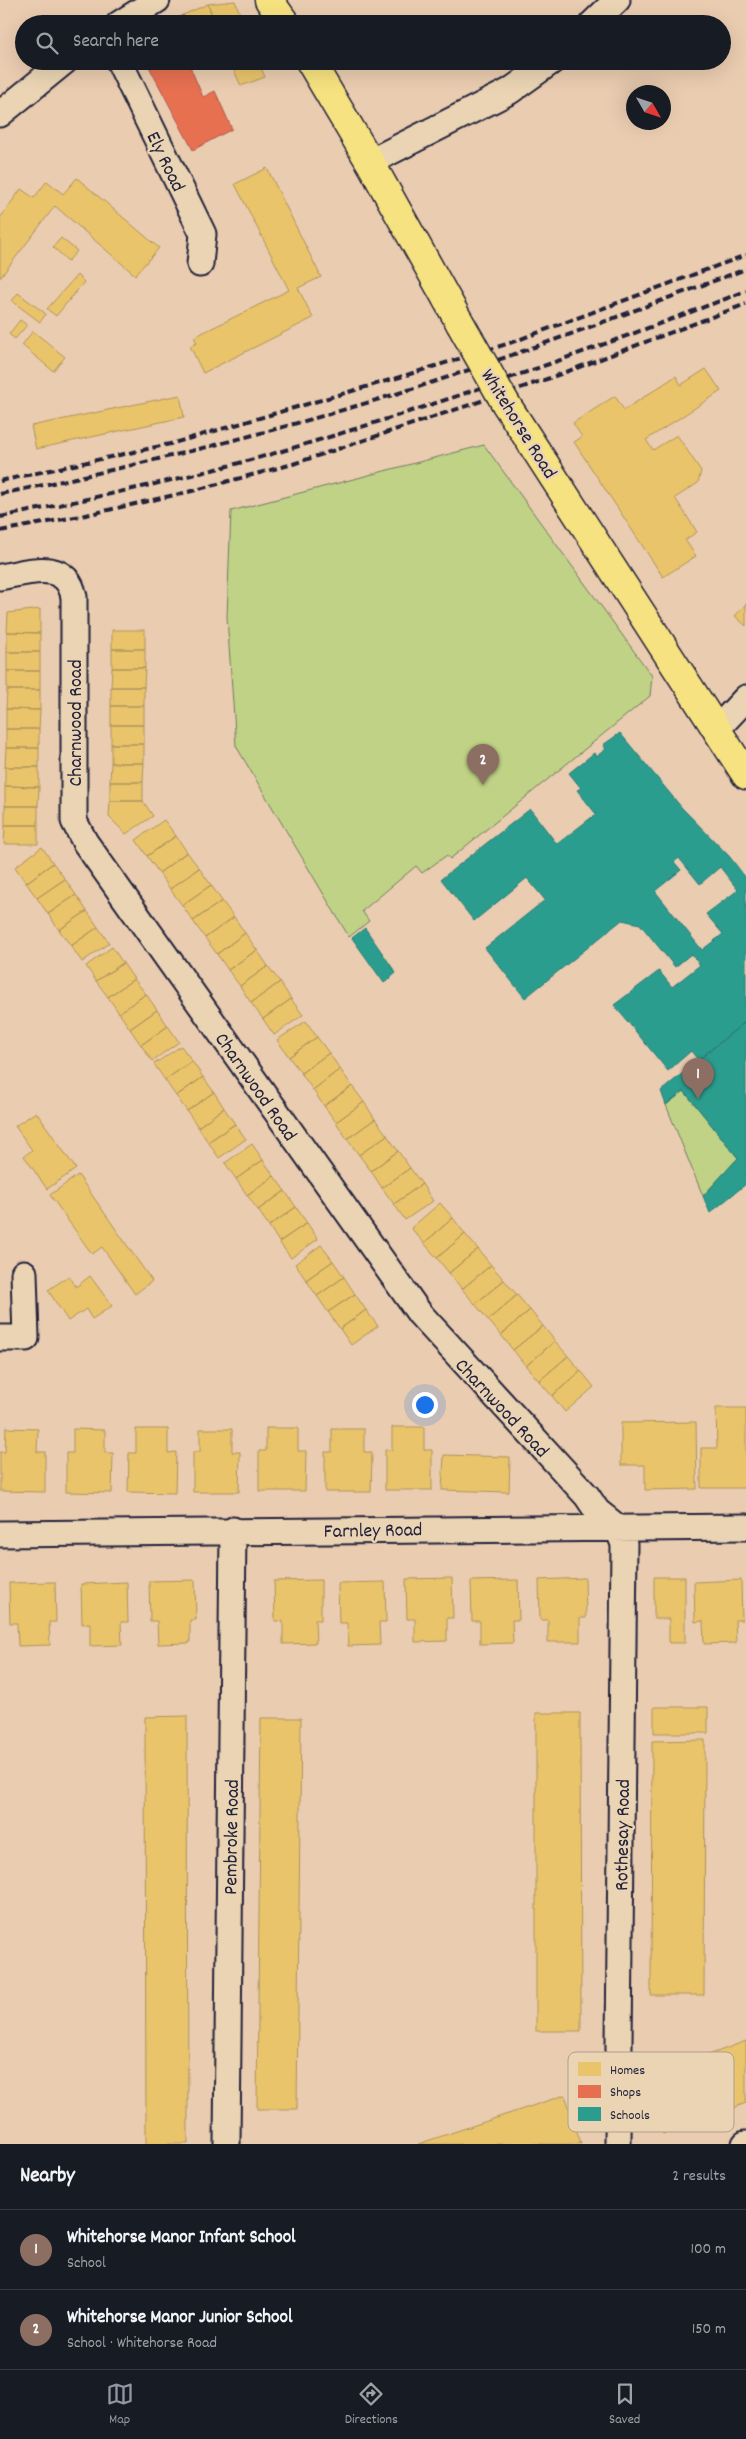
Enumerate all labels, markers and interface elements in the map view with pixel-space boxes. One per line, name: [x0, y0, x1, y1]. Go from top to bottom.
search box: [15, 15, 731, 70]
icon: search: [33, 29, 61, 57]
text: Search here: [73, 29, 159, 56]
north arrow: [626, 85, 671, 130]
street label: Ely Road: [138, 127, 191, 197]
street label: Whitehorse Road: [472, 364, 562, 485]
street label: Charnwood Road: [63, 659, 91, 787]
pin: 2: [467, 744, 499, 785]
street label: Charnwood Road: [207, 1028, 302, 1148]
pin: 1: [682, 1058, 714, 1099]
street label: Charnwood Road: [447, 1353, 554, 1465]
your location: [412, 1392, 438, 1418]
street label: Farnley Road: [324, 1517, 423, 1547]
street label: Pembroke Road: [218, 1779, 248, 1895]
street label: Rothesay Road: [609, 1779, 639, 1891]
legend: [568, 2052, 734, 2132]
text: Homes: [610, 2061, 645, 2081]
text: Shops: [610, 2083, 641, 2103]
text: Schools: [610, 2106, 650, 2126]
text: Nearby: [20, 2162, 75, 2192]
text: 2 results: [672, 2165, 726, 2188]
text: Whitehorse Manor Infant School: [67, 2225, 296, 2252]
text: 1: [34, 2238, 38, 2261]
text: 100 m: [690, 2238, 726, 2261]
text: School: [67, 2252, 106, 2275]
text: Whitehorse Manor Junior School: [67, 2305, 292, 2332]
text: 2: [33, 2318, 40, 2341]
text: 150 m: [692, 2318, 726, 2341]
text: School · Whitehorse Road: [67, 2332, 217, 2355]
tab: Map: [106, 2380, 134, 2430]
tab: Directions: [345, 2380, 398, 2430]
tab: Saved: [609, 2380, 640, 2430]

